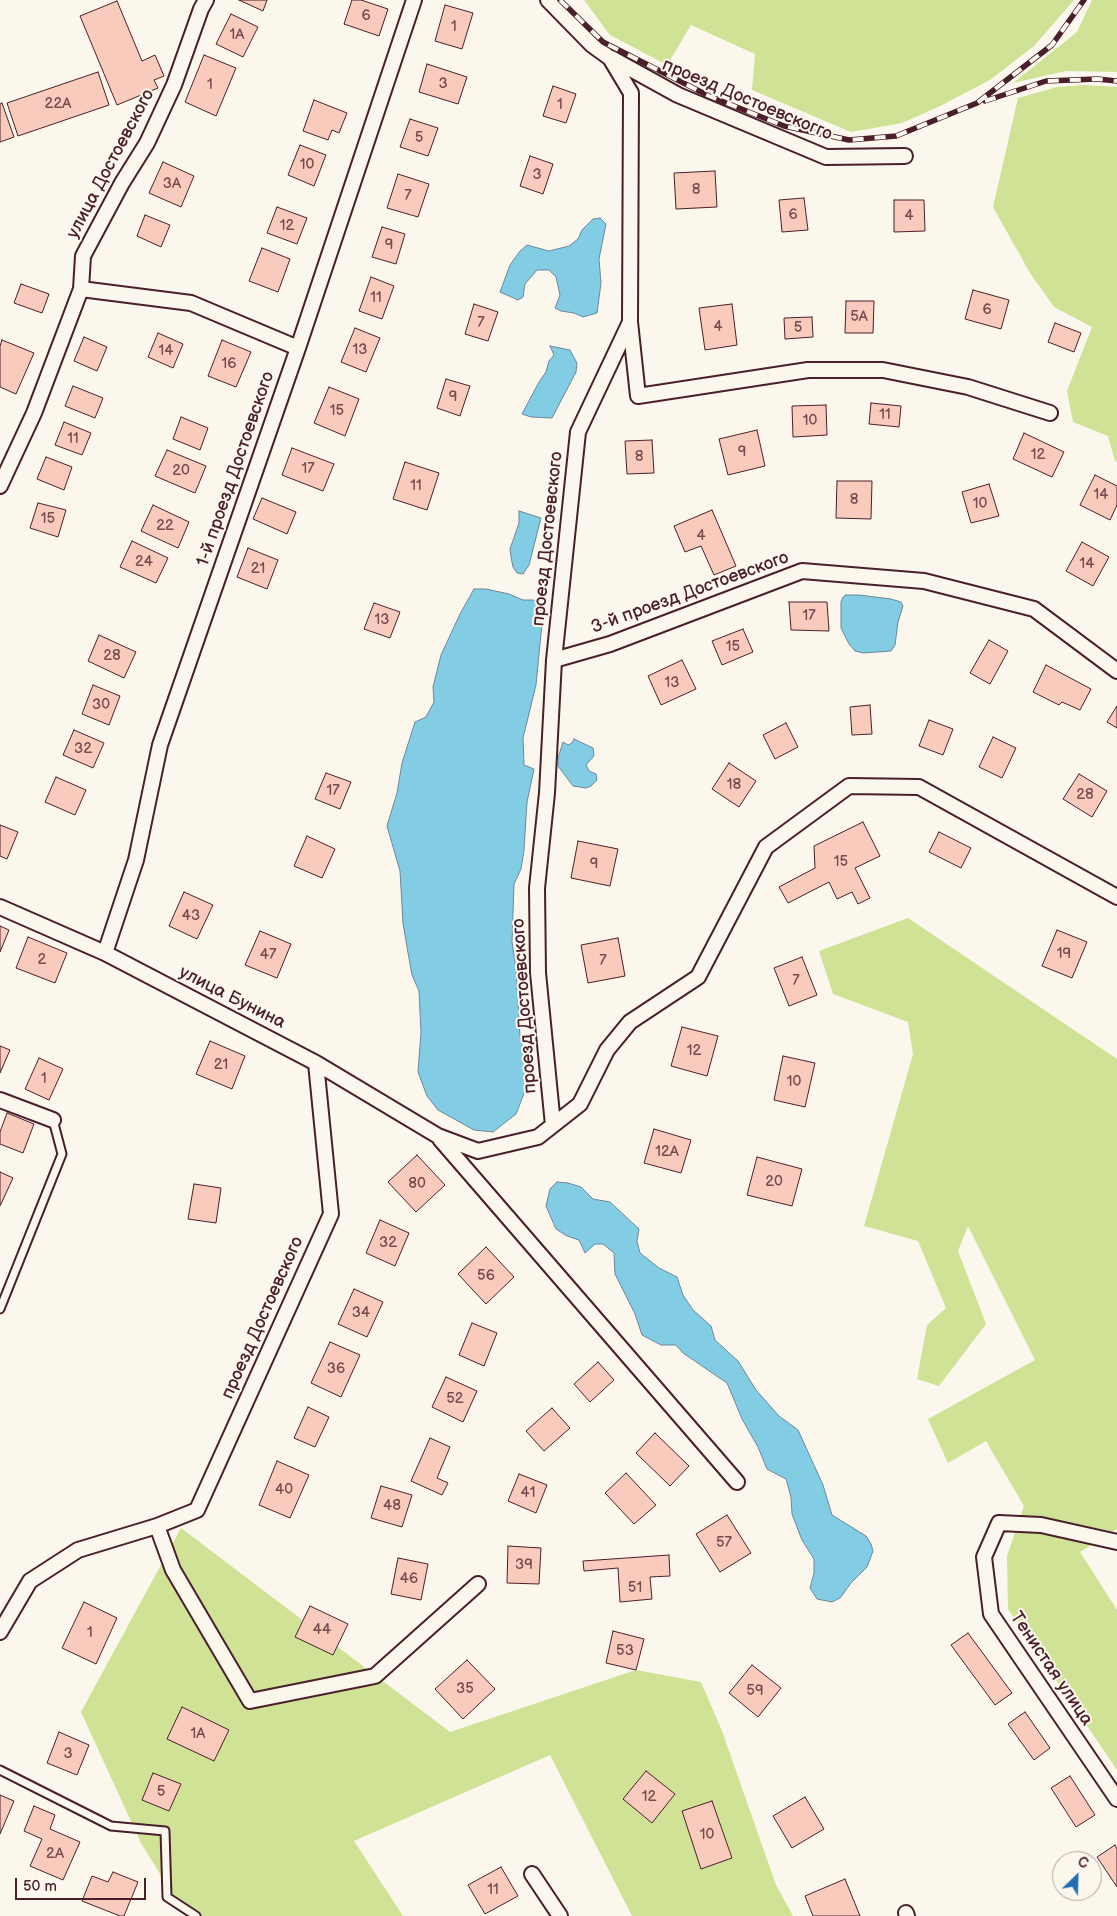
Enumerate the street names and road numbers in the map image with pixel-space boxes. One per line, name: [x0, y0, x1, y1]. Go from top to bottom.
street label: проезд Достоевскогго: [659, 54, 835, 146]
street label: улица Достоевского: [63, 86, 159, 242]
street label: 1-й проезд Достоевского: [193, 369, 279, 569]
street label: проезд Достоевского: [528, 450, 568, 628]
street label: 3-й проезд Достоевского: [588, 547, 792, 639]
street label: проезд Достоевского: [508, 918, 542, 1094]
street label: улица Бунина: [175, 962, 289, 1034]
street label: проезд Достоевского: [217, 1233, 309, 1403]
street label: Тенистая улица: [1005, 1608, 1097, 1730]

